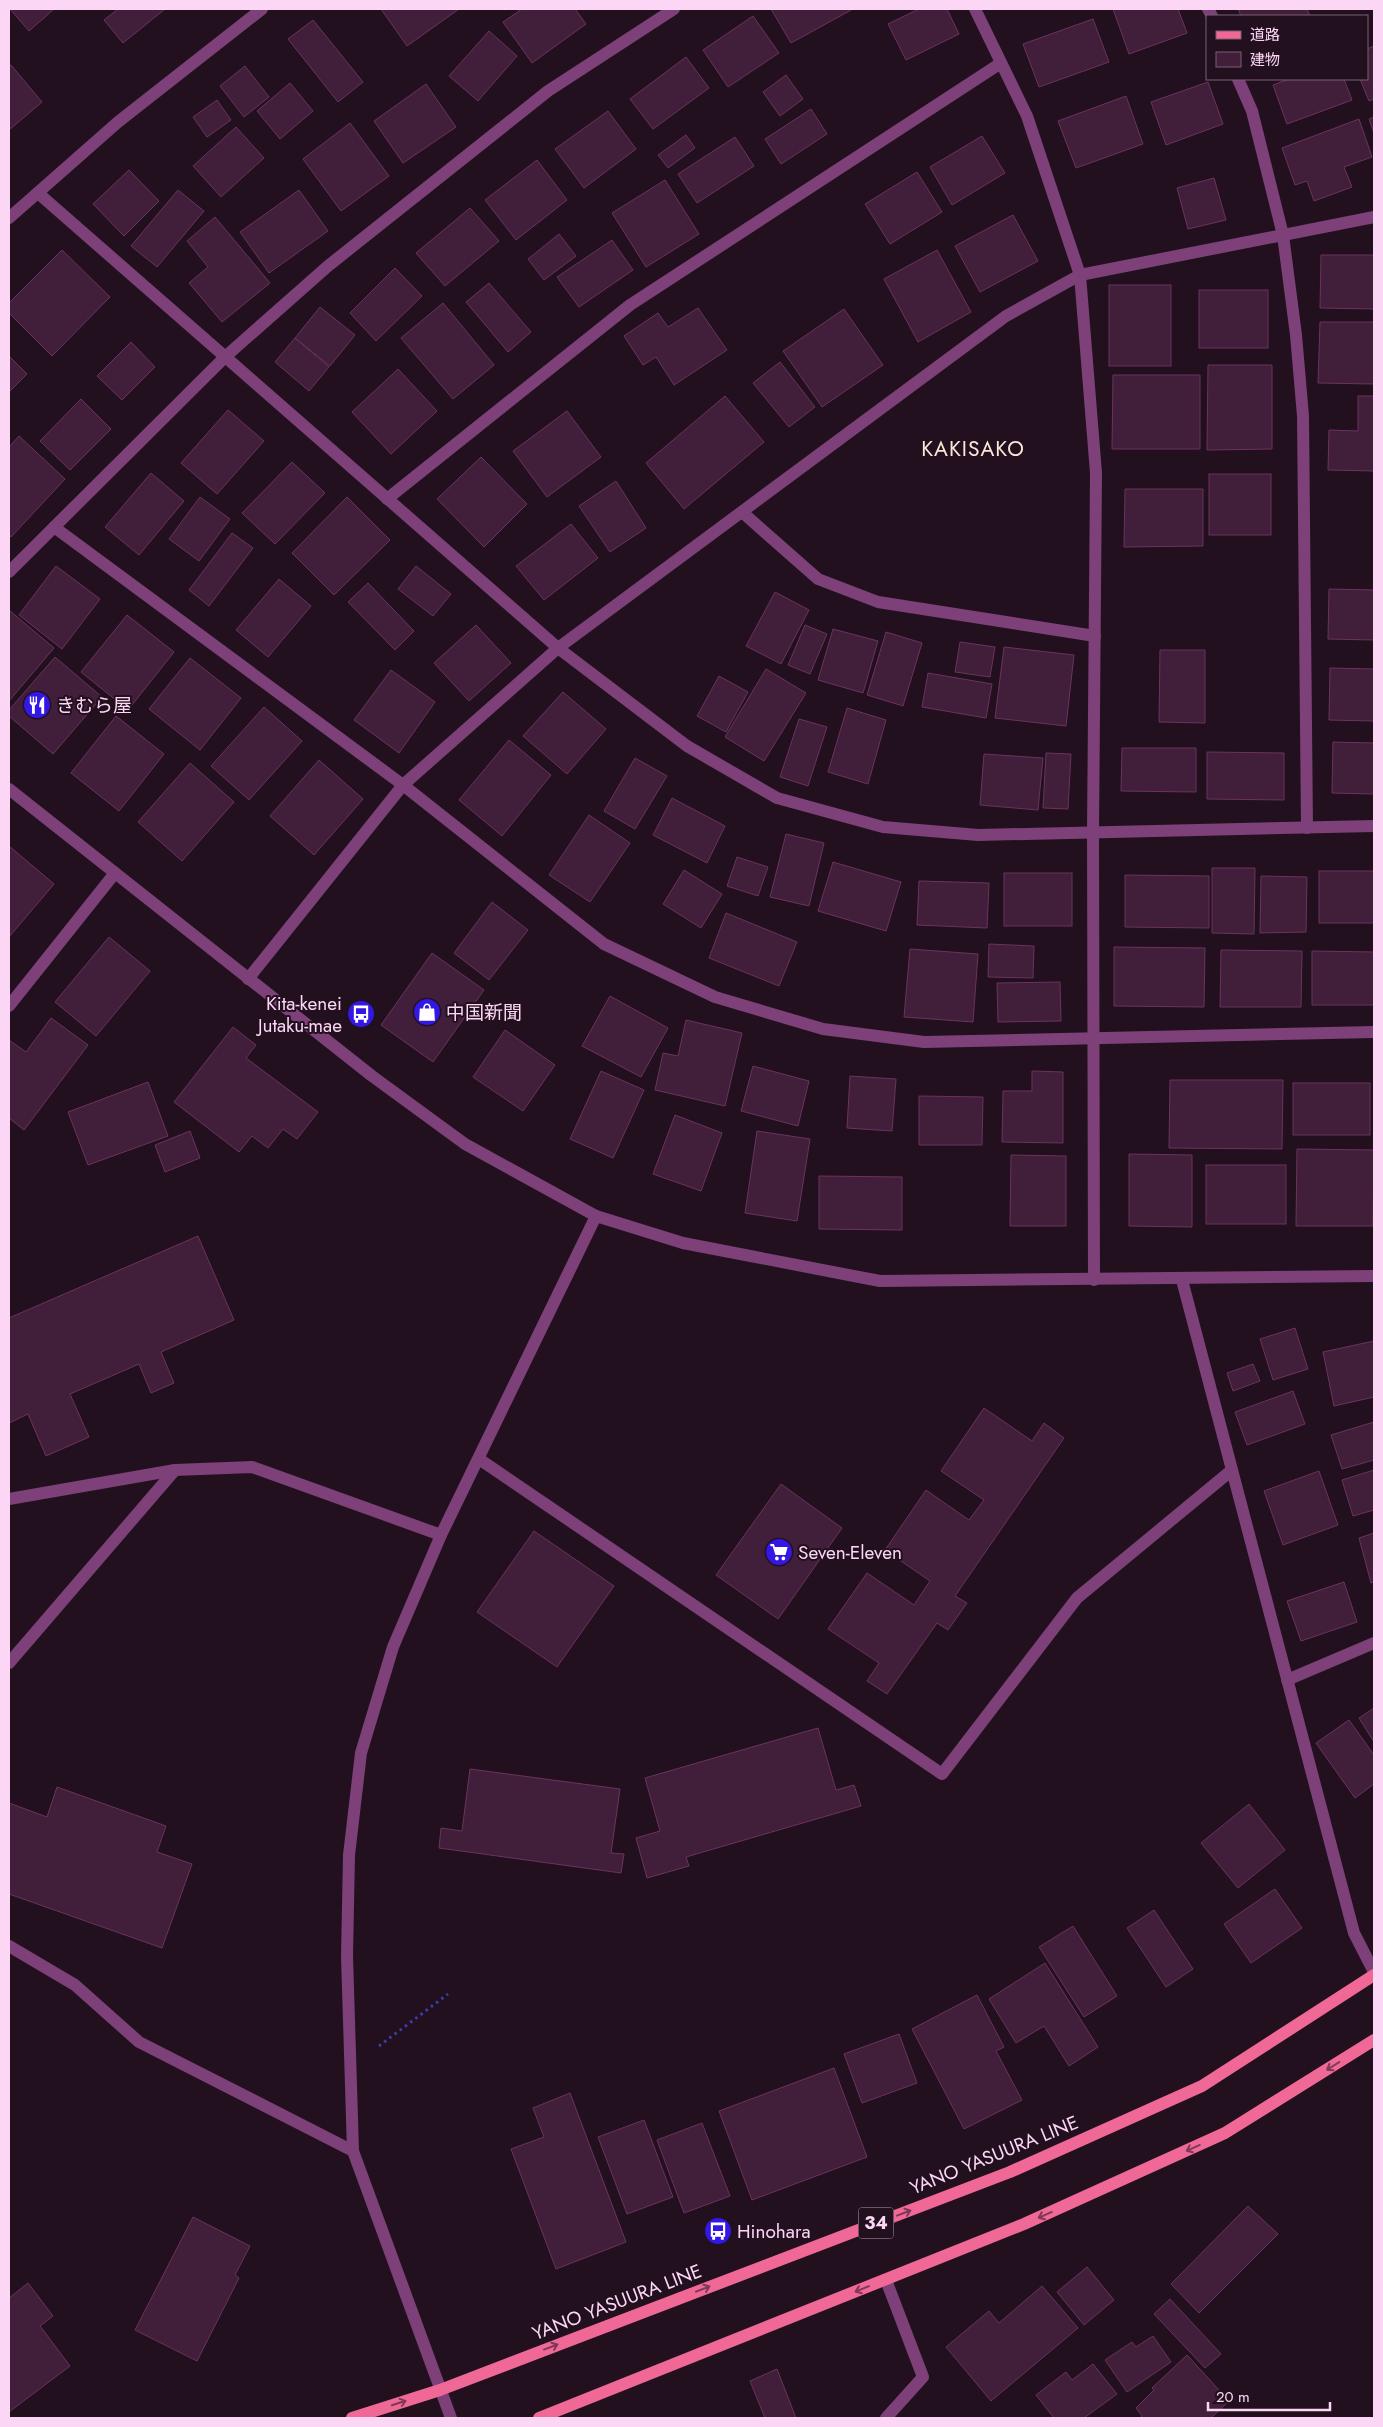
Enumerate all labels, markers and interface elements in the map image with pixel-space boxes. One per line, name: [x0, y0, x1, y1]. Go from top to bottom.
legend: [1206, 15, 1368, 80]
text: 道路: [1250, 24, 1280, 46]
text: 建物: [1250, 49, 1280, 71]
district label: KAKISAKO: [921, 434, 1025, 464]
restaurant icon: きむら屋: [22, 690, 52, 720]
place label: きむら屋: [56, 692, 132, 719]
place label: Kita-kenei Jutaku-mae: [255, 990, 342, 1039]
shop icon: 中国新聞: [412, 997, 442, 1027]
bus stop icon: Kita-kenei Jutaku-mae: [346, 999, 376, 1029]
place label: 中国新聞: [446, 999, 522, 1026]
supermarket icon: Seven-Eleven: [764, 1537, 794, 1567]
place label: Seven-Eleven: [798, 1539, 902, 1566]
one-way arrow: [1326, 2061, 1340, 2071]
street label: YANO YASUURA LINE: [906, 2109, 1082, 2201]
one-way arrow: [1186, 2143, 1201, 2153]
road number: 34: [858, 2208, 894, 2238]
one-way arrow: [896, 2208, 911, 2217]
one-way arrow: [1038, 2210, 1053, 2220]
bus stop icon: Hinohara: [703, 2216, 733, 2246]
place label: Hinohara: [737, 2218, 811, 2245]
street label: YANO YASUURA LINE: [528, 2257, 706, 2347]
one-way arrow: [695, 2284, 710, 2293]
one-way arrow: [855, 2285, 870, 2294]
one-way arrow: [543, 2342, 558, 2351]
scale bar: [1208, 2380, 1330, 2412]
text: 20 m: [1216, 2386, 1250, 2408]
one-way arrow: [390, 2398, 406, 2407]

